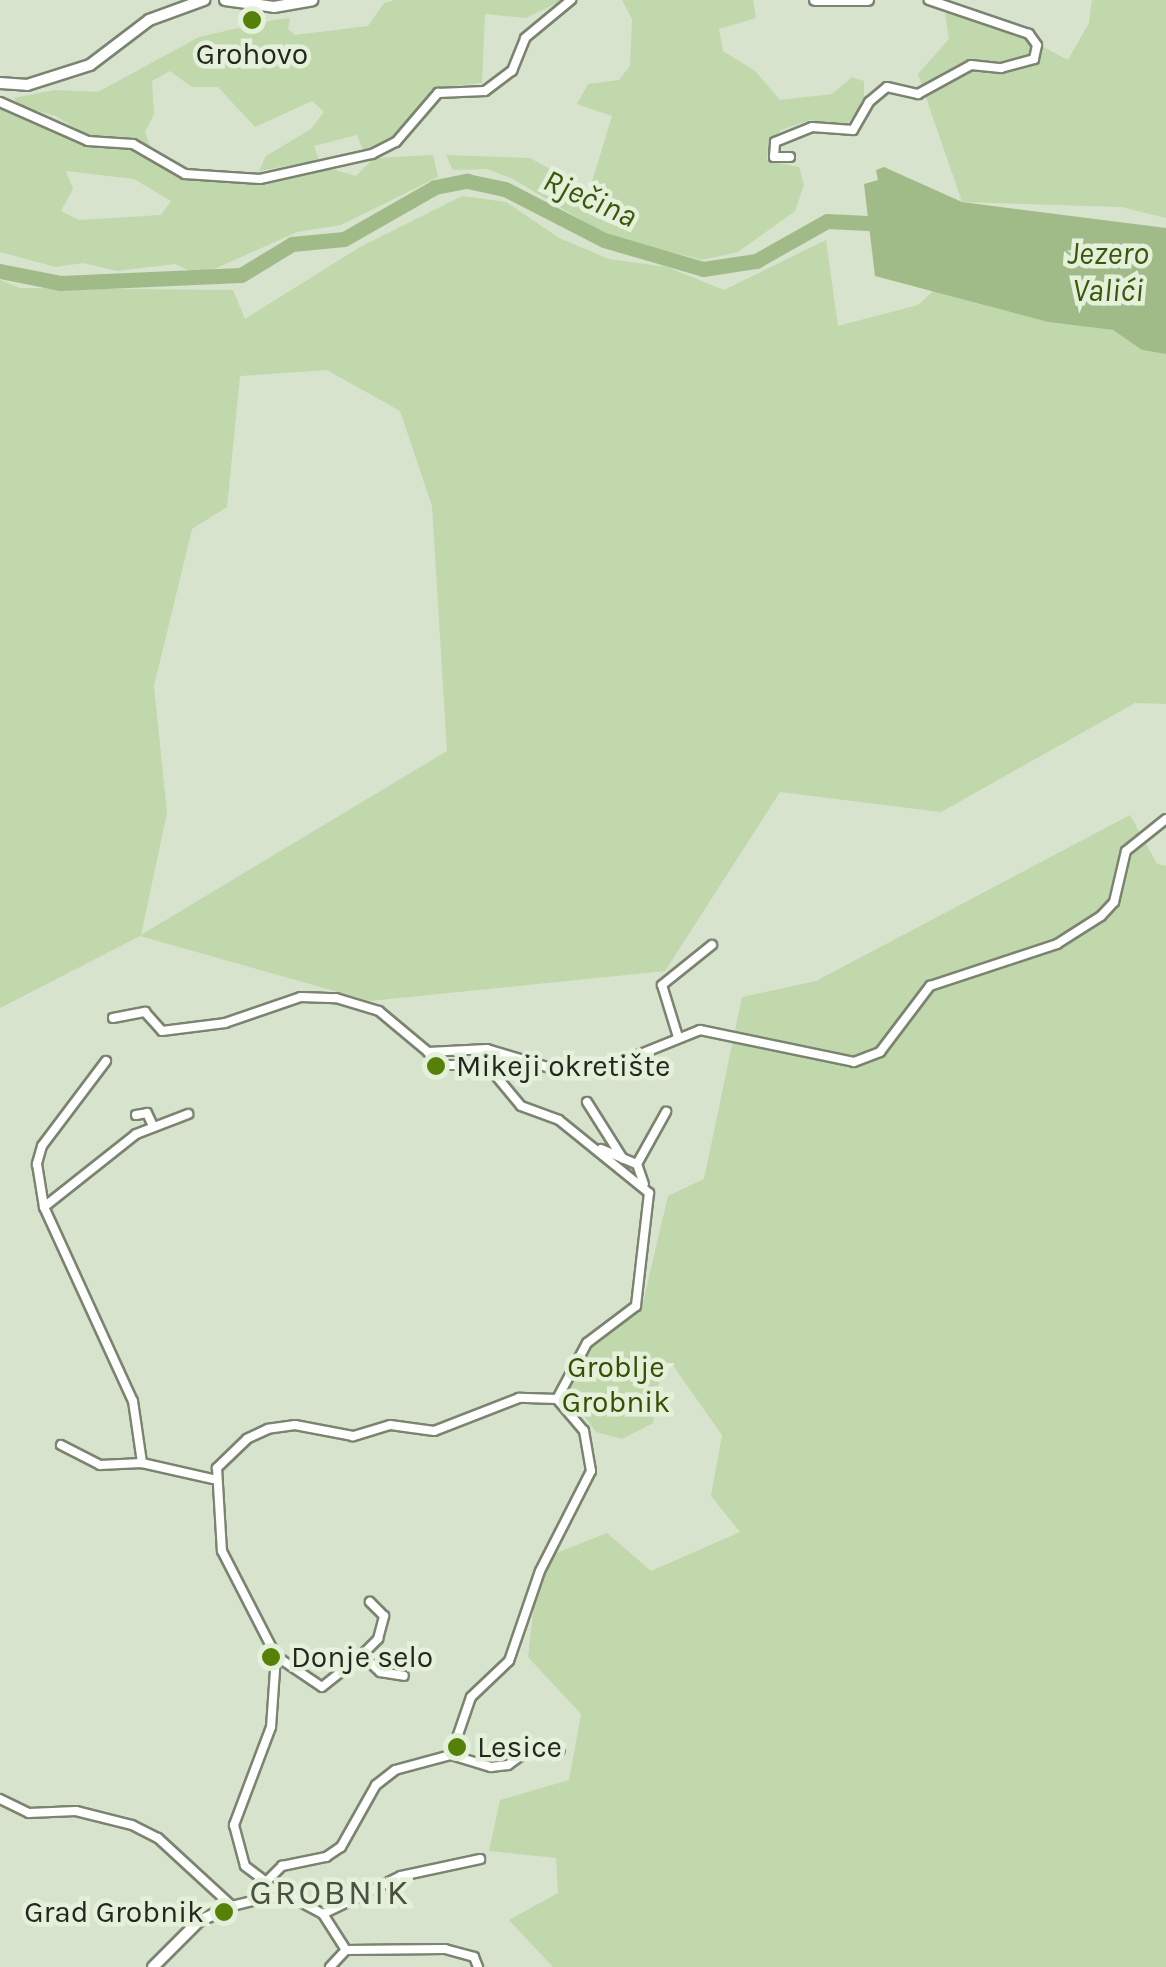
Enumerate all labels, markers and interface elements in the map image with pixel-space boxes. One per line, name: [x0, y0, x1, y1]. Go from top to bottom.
marker: Grohovo: [241, 9, 263, 31]
place label: Grohovo: [196, 36, 308, 72]
water label: Rječina: [537, 161, 643, 237]
water label: Jezero Valići: [1067, 236, 1149, 311]
place label: Mikeji okretište: [456, 1048, 670, 1084]
marker: Mikeji okretište: [425, 1055, 447, 1077]
park label: Groblje Grobnik: [562, 1349, 670, 1420]
place label: Donje selo: [291, 1639, 433, 1675]
marker: Donje selo: [260, 1646, 282, 1668]
place label: Lesice: [477, 1729, 562, 1765]
marker: Lesice: [446, 1736, 468, 1758]
district label: GROBNIK: [250, 1872, 410, 1914]
place label: Grad Grobnik: [24, 1894, 204, 1930]
marker: Grad Grobnik: [213, 1901, 235, 1923]

